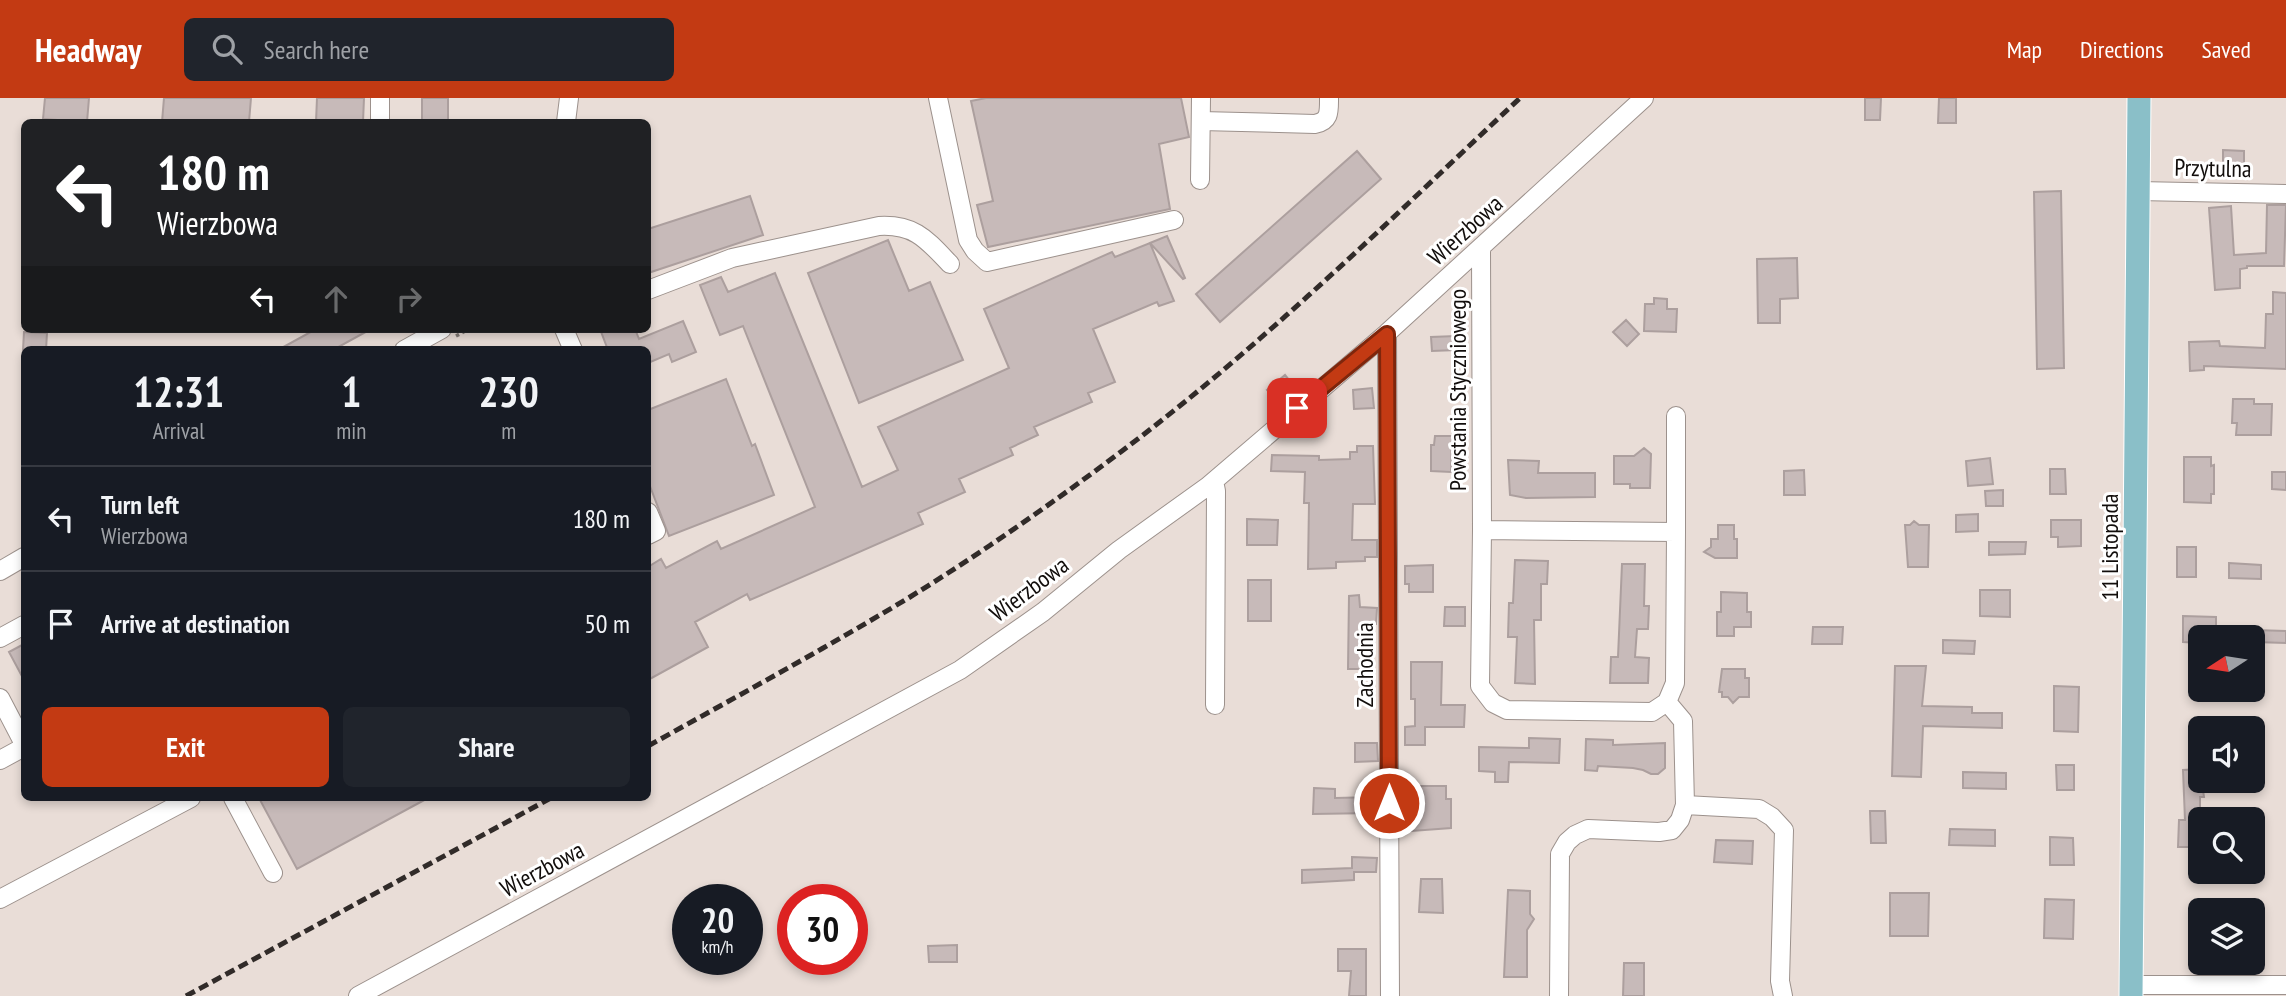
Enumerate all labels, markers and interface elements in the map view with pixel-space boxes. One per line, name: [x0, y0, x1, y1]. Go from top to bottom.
search box: [184, 18, 674, 81]
text: Headway: [35, 28, 142, 71]
icon: search: [208, 30, 246, 68]
text: Search here: [264, 33, 369, 66]
text: Map: [2007, 34, 2042, 65]
text: Directions: [2080, 34, 2164, 65]
text: Saved: [2202, 34, 2251, 65]
text: 180 m: [157, 140, 270, 204]
icon: left: [42, 147, 133, 238]
street label: Przytulna: [2174, 152, 2252, 184]
street label: Wierzbowa: [1421, 188, 1509, 272]
text: Wierzbowa: [157, 202, 278, 244]
icon: left: [244, 280, 282, 318]
icon: ahead: [317, 280, 355, 318]
icon: right: [390, 280, 428, 318]
street label: Powstania Styczniowego: [1442, 289, 1473, 491]
text: 12:31: [133, 364, 224, 419]
text: 1: [341, 364, 361, 419]
text: 230: [479, 364, 539, 419]
pin: [1267, 378, 1327, 438]
icon: arrive: [1278, 389, 1316, 427]
text: Arrival: [153, 416, 205, 445]
text: min: [336, 416, 366, 445]
text: m: [501, 416, 516, 445]
text: Turn left: [101, 488, 179, 521]
street label: 11 Listopada: [2094, 494, 2125, 600]
icon: left: [42, 500, 80, 538]
text: 180 m: [572, 502, 630, 535]
text: Wierzbowa: [101, 521, 188, 550]
street label: Wierzbowa: [983, 549, 1075, 629]
icon: arrive: [42, 605, 80, 643]
text: Arrive at destination: [101, 607, 290, 640]
text: 50 m: [584, 607, 630, 640]
street label: Zachodnia: [1349, 623, 1380, 707]
north arrow: [2188, 625, 2264, 702]
map controls: [2188, 625, 2265, 975]
button: Exit: [42, 707, 329, 787]
button: Share: [343, 707, 630, 787]
button: sound: [2188, 716, 2265, 793]
position arrow: [1352, 766, 1426, 840]
button: search: [2188, 807, 2265, 884]
street label: Wierzbowa: [495, 834, 589, 904]
speed limit sign: 30: [777, 884, 868, 975]
text: 20: [701, 897, 734, 943]
button: layers: [2188, 898, 2265, 975]
text: km/h: [702, 935, 733, 958]

